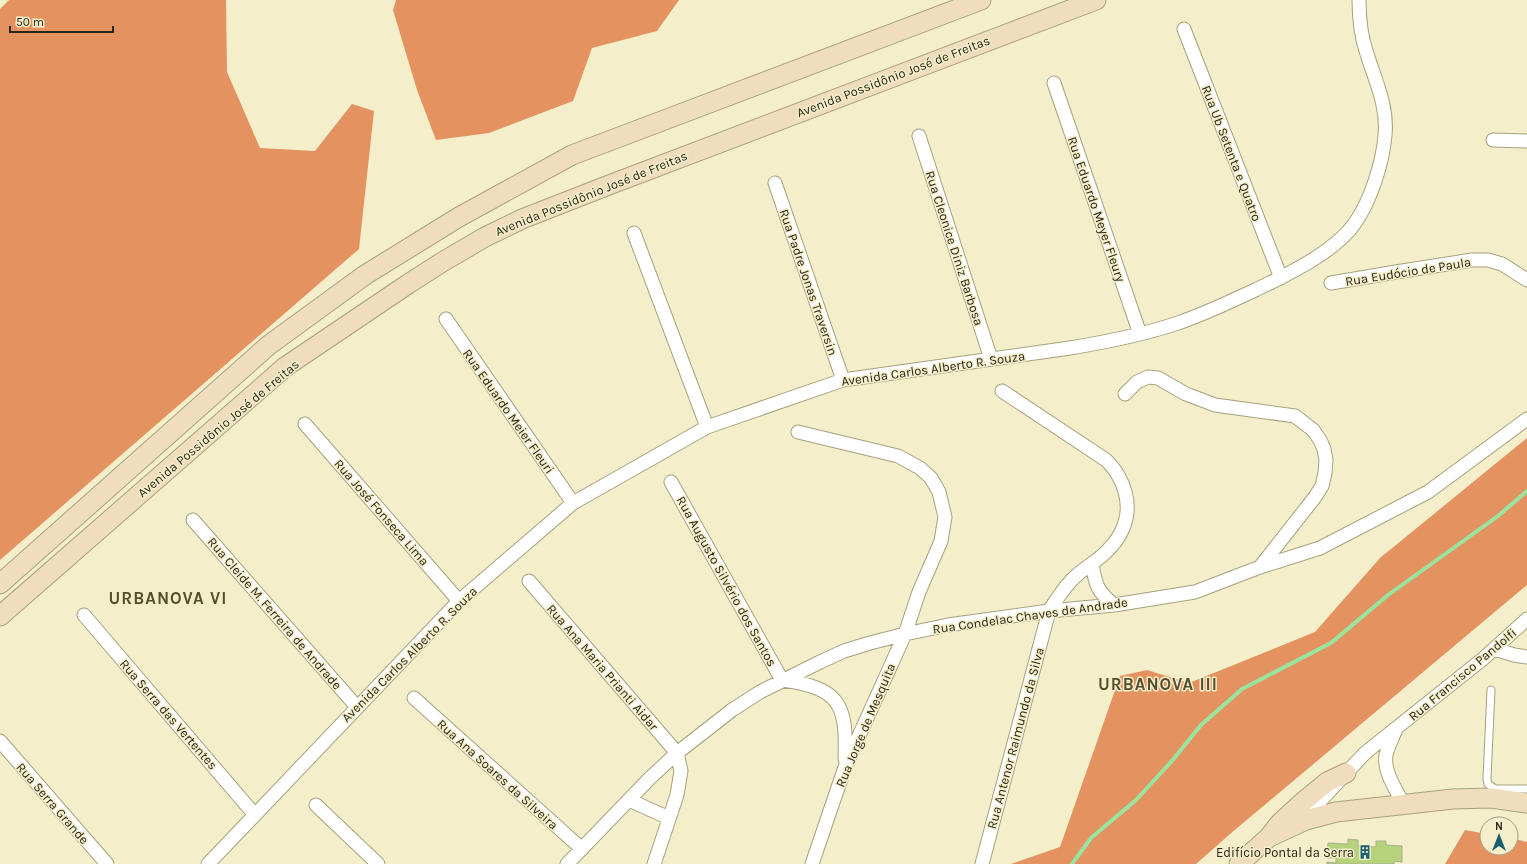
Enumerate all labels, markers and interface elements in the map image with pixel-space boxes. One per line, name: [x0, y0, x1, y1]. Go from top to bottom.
scale bar: [10, 8, 113, 34]
text: 50 m: [16, 15, 44, 29]
street label: Avenida Possidônio José de Freitas: [794, 33, 992, 120]
street label: Rua Ub Setenta e Quatro: [1199, 83, 1264, 223]
street label: Rua Eduardo Meyer Fleury: [1065, 135, 1128, 284]
street label: Avenida Possidônio José de Freitas: [493, 148, 690, 239]
street label: Rua Cleonice Diniz Barbosa: [922, 169, 987, 327]
street label: Rua Padre Jonas Traversin: [776, 207, 841, 357]
street label: Rua Eudócio de Paula: [1344, 254, 1472, 289]
street label: Rua Eduardo Meier Fleuri: [460, 346, 557, 476]
street label: Avenida Carlos Alberto R. Souza: [840, 348, 1026, 389]
street label: Avenida Possidônio José de Freitas: [135, 356, 302, 500]
street label: Rua José Fonseca Lima: [331, 456, 432, 569]
street label: Rua Augusto Silvério dos Santos: [673, 494, 780, 669]
street label: Rua Cleide M. Ferreira de Andrade: [204, 534, 345, 693]
street label: Avenida Carlos Alberto R. Souza: [339, 584, 480, 725]
district label: URBANOVA VI: [109, 588, 227, 608]
street label: Rua Condelac Chaves de Andrade: [932, 594, 1129, 637]
street label: Rua Ana Maria Prianti Aidar: [544, 601, 662, 734]
street label: Rua Francisco Pandolfi: [1405, 625, 1519, 724]
street label: Rua Antenor Raimundo da Silva: [984, 646, 1047, 831]
street label: Rua Serra das Vertentes: [117, 656, 221, 773]
street label: Rua Jorge de Mesquita: [832, 661, 899, 790]
district label: URBANOVA III: [1098, 674, 1218, 694]
street label: Rua Ana Soares da Silveira: [434, 716, 561, 833]
street label: Rua Serra Grande: [13, 760, 92, 847]
north arrow: [1479, 816, 1519, 856]
text: N: [1495, 820, 1503, 833]
building icon: Edifício Pontal da Serra: [1357, 844, 1373, 860]
place label: Edifício Pontal da Serra: [1216, 845, 1354, 860]

